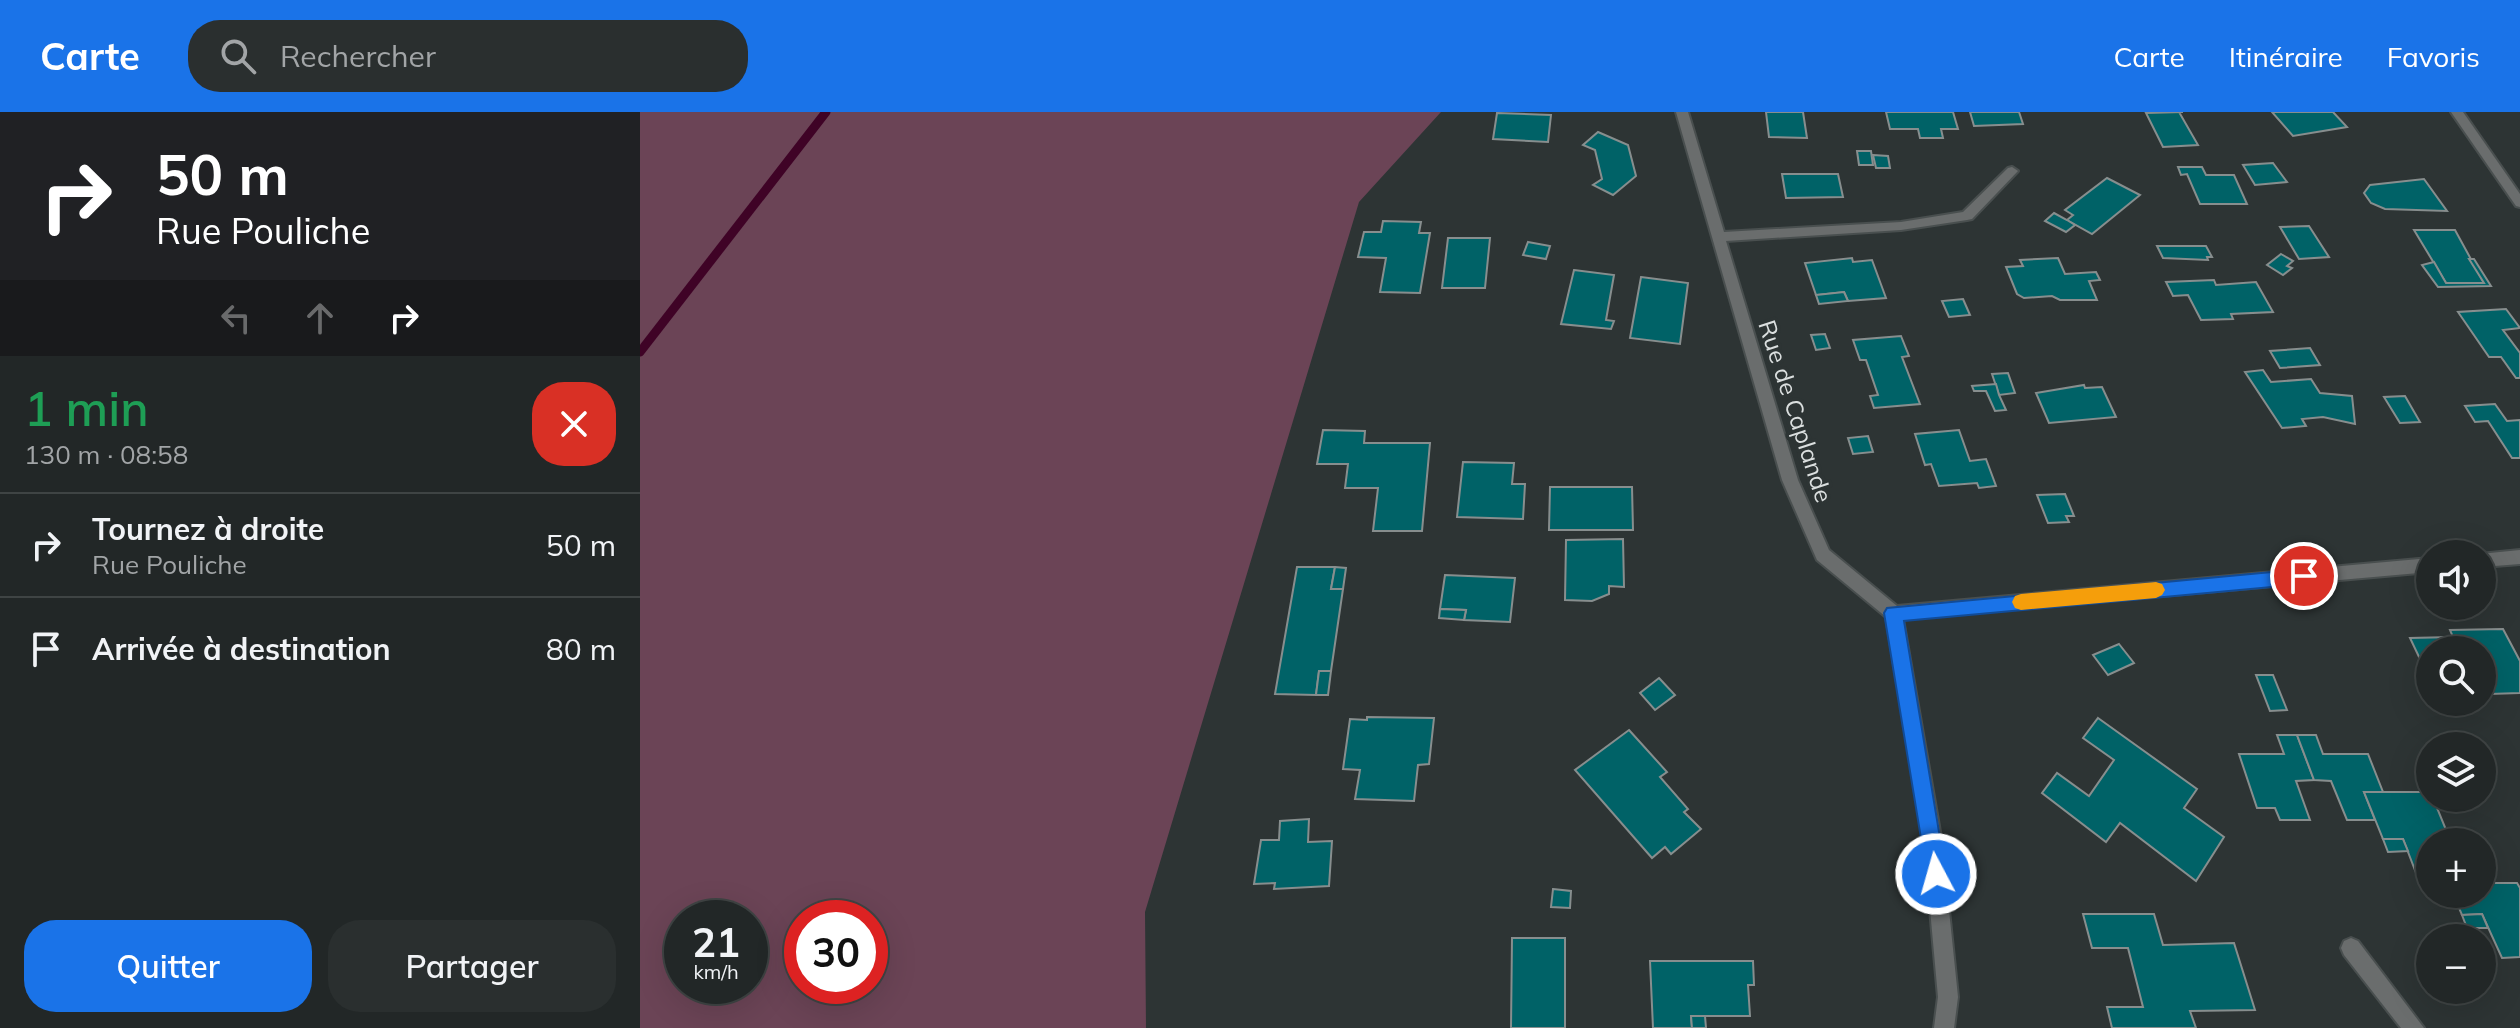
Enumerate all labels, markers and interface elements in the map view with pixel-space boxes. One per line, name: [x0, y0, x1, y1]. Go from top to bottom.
search box: [188, 20, 748, 92]
text: Carte: [40, 32, 140, 80]
icon: search: [216, 34, 260, 78]
text: Rechercher: [280, 37, 436, 75]
text: Carte: [2113, 39, 2185, 74]
text: Itinéraire: [2229, 39, 2343, 74]
text: Favoris: [2387, 39, 2480, 74]
text: 50 m: [156, 139, 289, 209]
icon: right: [24, 144, 128, 248]
text: Rue Pouliche: [156, 208, 370, 253]
icon: left: [214, 296, 258, 340]
icon: ahead: [298, 296, 342, 340]
icon: right: [382, 296, 426, 340]
street label: Rue de Caplande: [1752, 316, 1840, 506]
text: 1 min: [24, 378, 149, 438]
button: close: [532, 382, 616, 466]
text: 130 m · 08:58: [24, 438, 188, 471]
text: Tournez à droite: [92, 510, 324, 548]
icon: right: [24, 523, 68, 567]
text: 50 m: [546, 526, 616, 564]
map controls: [2416, 540, 2496, 1004]
button: sound: [2416, 540, 2496, 620]
pin: [2270, 542, 2338, 610]
text: Rue Pouliche: [92, 548, 247, 581]
icon: arrive: [2282, 554, 2326, 598]
icon: arrive: [24, 627, 68, 671]
text: Arrivée à destination: [92, 630, 391, 668]
text: 80 m: [546, 630, 616, 668]
button: search: [2416, 636, 2496, 716]
button: layers: [2416, 732, 2496, 812]
button: +: [2416, 828, 2496, 908]
position arrow: [1894, 832, 1978, 916]
speed limit sign: 30: [784, 900, 888, 1004]
text: 21: [692, 917, 740, 967]
button: Quitter: [24, 920, 312, 1012]
button: Partager: [328, 920, 616, 1012]
button: −: [2416, 924, 2496, 1004]
text: km/h: [693, 959, 739, 984]

